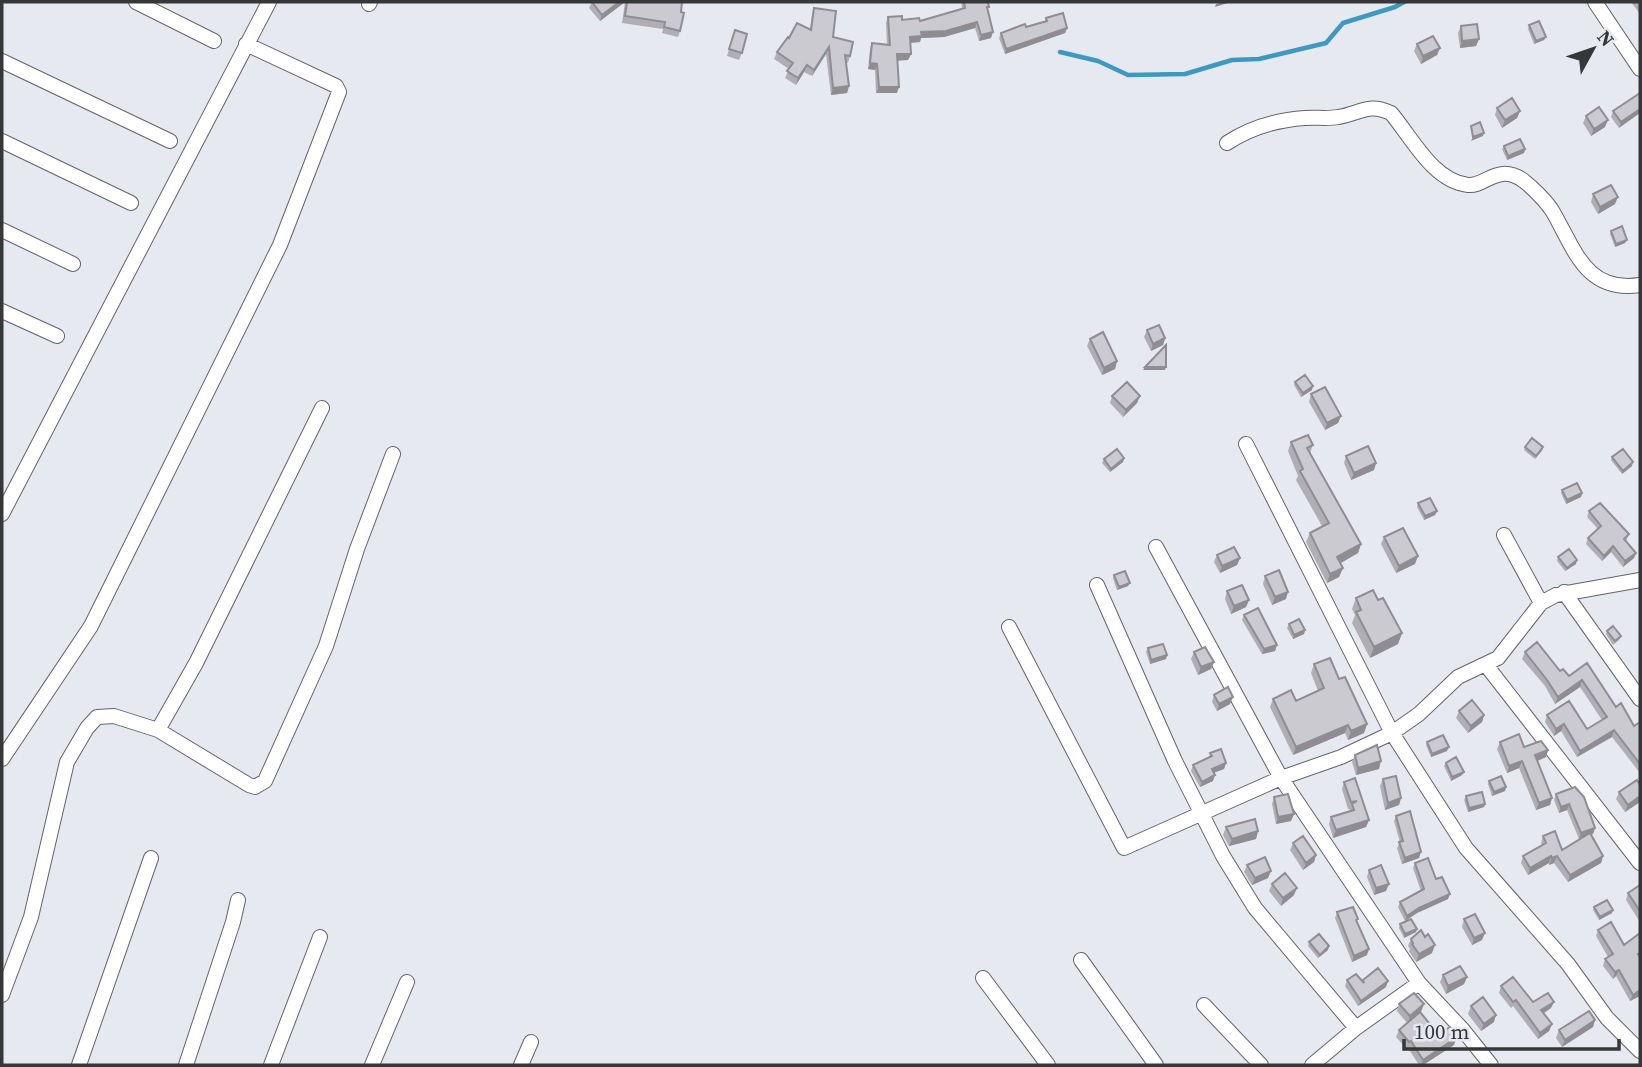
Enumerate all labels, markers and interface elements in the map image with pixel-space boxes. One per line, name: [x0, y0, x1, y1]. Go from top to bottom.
north arrow: [1558, 14, 1628, 84]
text: N: [1592, 24, 1621, 52]
scale bar: [1404, 1007, 1619, 1052]
text: 100 m: [1414, 1017, 1469, 1046]

